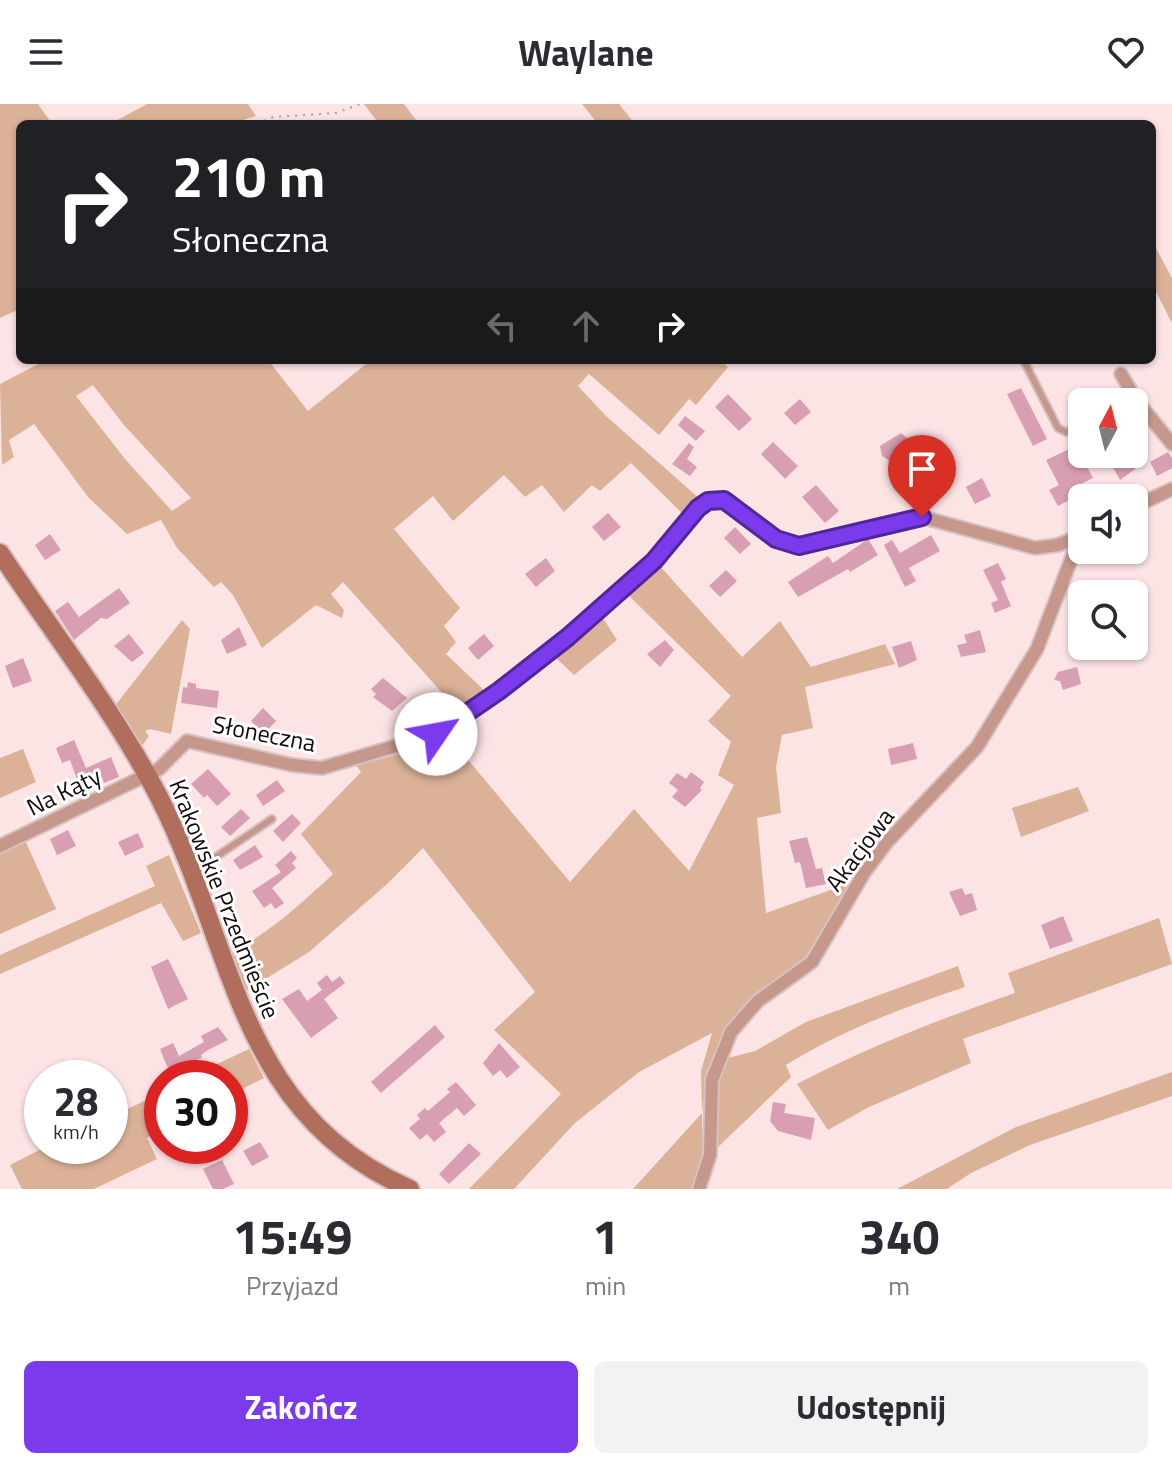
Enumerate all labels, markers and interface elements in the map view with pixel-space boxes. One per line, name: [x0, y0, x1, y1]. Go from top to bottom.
text: Waylane: [518, 25, 654, 80]
icon: menu: [24, 30, 68, 74]
icon: heart: [1104, 30, 1148, 74]
text: 210 m: [172, 134, 325, 219]
icon: right: [40, 152, 144, 256]
text: Słoneczna: [172, 211, 329, 266]
icon: left: [480, 304, 524, 348]
icon: ahead: [564, 304, 608, 348]
icon: right: [648, 304, 692, 348]
north arrow: [1068, 388, 1148, 468]
map controls: [1068, 388, 1148, 660]
pin: [888, 435, 956, 517]
icon: arrive: [900, 447, 944, 491]
button: sound: [1068, 484, 1148, 564]
button: search: [1068, 580, 1148, 660]
position arrow: [394, 692, 478, 776]
street label: Słoneczna: [209, 705, 319, 761]
street label: Na Kąty: [20, 757, 107, 825]
street label: Krakowskie Przedmieście: [160, 773, 290, 1024]
street label: Akacjowa: [816, 800, 903, 899]
speed limit sign: 30: [144, 1060, 248, 1164]
text: 28: [54, 1071, 98, 1132]
text: km/h: [53, 1116, 99, 1147]
text: 15:49: [233, 1200, 352, 1273]
text: 1: [592, 1200, 619, 1273]
text: 340: [859, 1200, 939, 1273]
text: Przyjazd: [246, 1266, 339, 1305]
text: min: [585, 1266, 626, 1305]
text: m: [888, 1266, 910, 1305]
button: Zakończ: [24, 1361, 578, 1453]
button: Udostępnij: [594, 1361, 1148, 1453]

